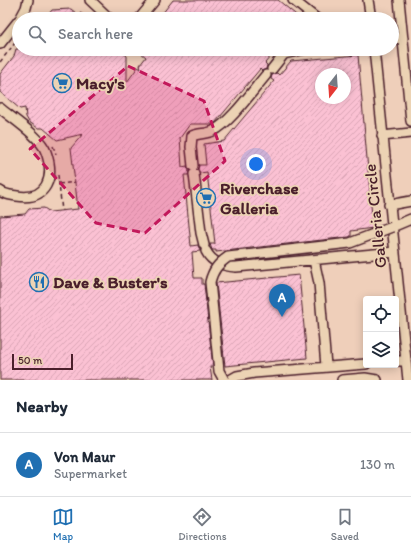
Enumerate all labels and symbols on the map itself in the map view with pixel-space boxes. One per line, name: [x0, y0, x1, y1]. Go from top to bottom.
north arrow: [315, 68, 351, 104]
supermarket icon: Macy's: [51, 72, 73, 94]
place label: Macy's: [76, 73, 125, 94]
your location: [246, 154, 266, 174]
street label: Galleria Circle: [360, 163, 390, 269]
place label: Riverchase Galleria: [220, 178, 299, 218]
supermarket icon: Riverchase Galleria: [195, 187, 217, 209]
restaurant icon: Dave & Buster's: [28, 271, 50, 293]
place label: Dave & Buster's: [53, 272, 168, 292]
pin: A: [269, 284, 295, 317]
scale bar: [12, 352, 73, 371]

